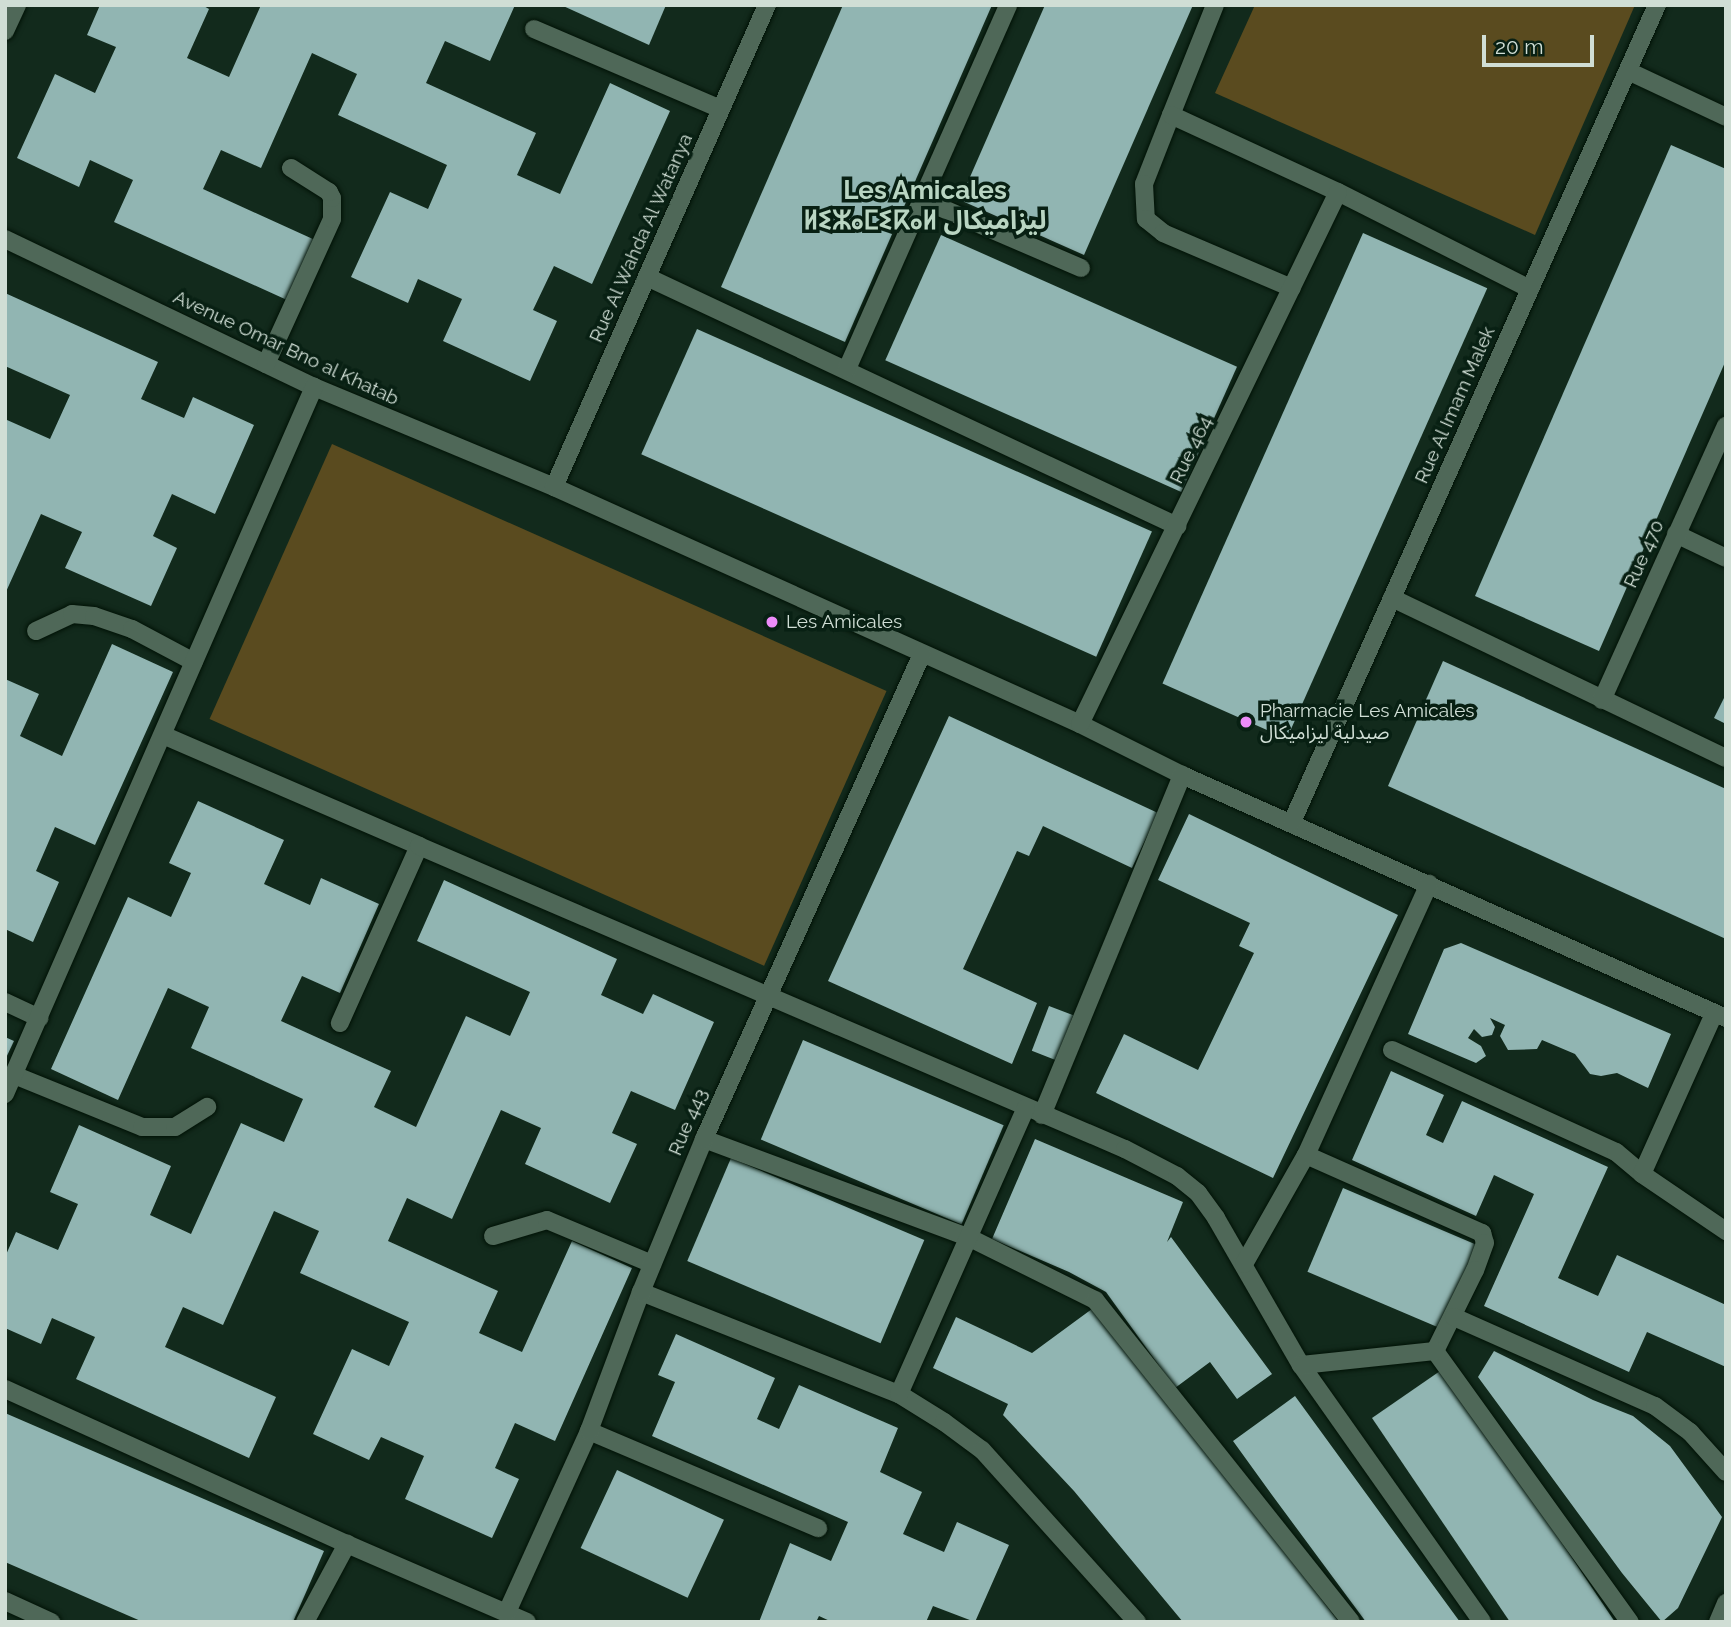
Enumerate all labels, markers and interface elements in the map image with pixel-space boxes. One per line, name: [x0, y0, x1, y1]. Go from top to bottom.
scale bar: [1486, 21, 1598, 65]
text: 20 m: [1495, 34, 1543, 59]
street label: Rue Al Wahda Al Watanya: [584, 128, 698, 348]
district label: Les Amicales ⵍⵉⵣⴰⵎⵉⴽⴰⵍ ليزاميكال: [804, 175, 1046, 236]
street label: Avenue Omar Bno al Khatab: [169, 285, 403, 411]
street label: Rue Al Imam Malek: [1410, 322, 1500, 488]
street label: Rue 464: [1165, 413, 1217, 487]
street label: Rue 470: [1619, 517, 1669, 591]
place label: Les Amicales: [786, 611, 903, 633]
marker: Les Amicales: [764, 614, 780, 630]
place label: Pharmacie Les Amicales صيدلية ليزاميكال: [1260, 700, 1475, 744]
marker: Pharmacie Les Amicales صيدلية ليزاميكال: [1238, 714, 1254, 730]
street label: Rue 443: [664, 1085, 712, 1159]

